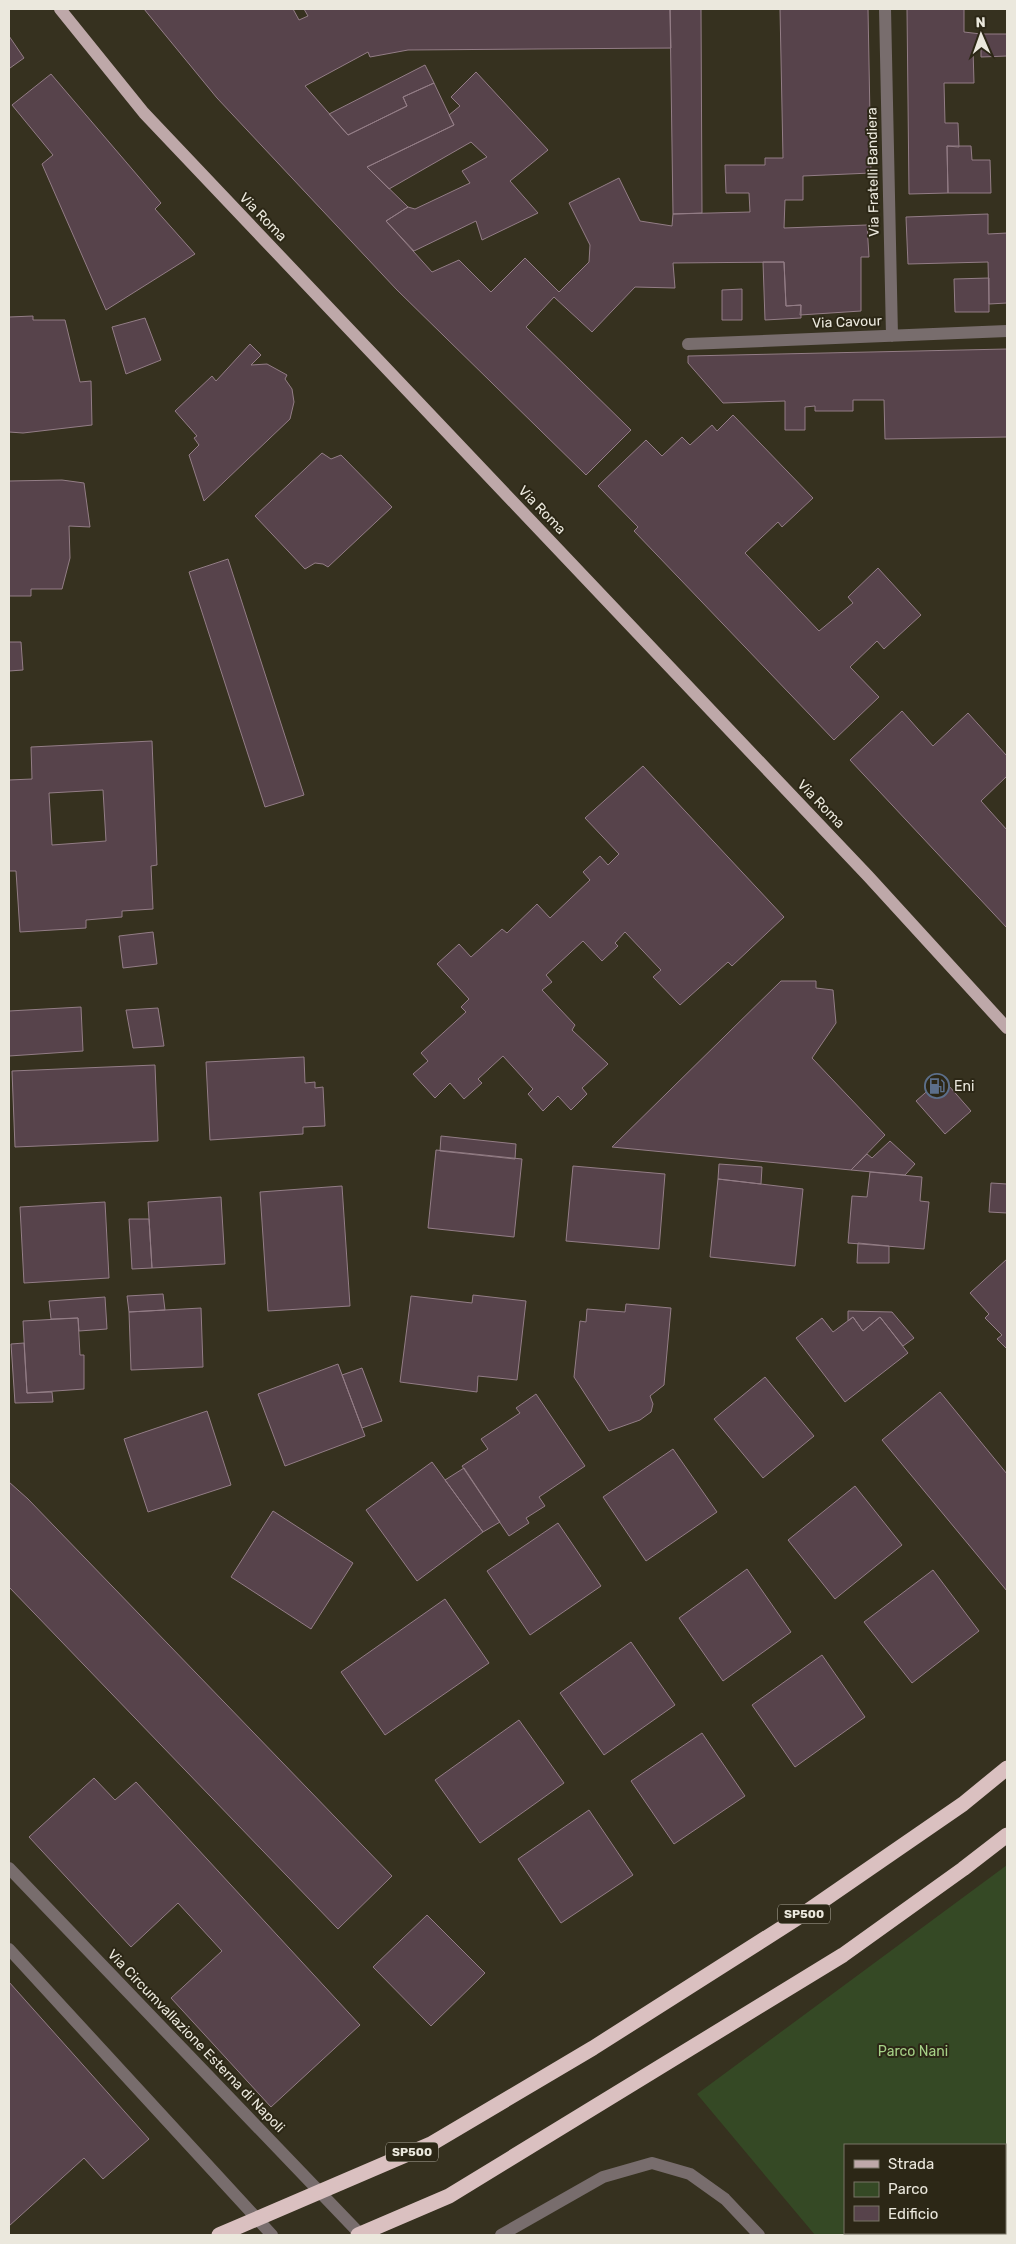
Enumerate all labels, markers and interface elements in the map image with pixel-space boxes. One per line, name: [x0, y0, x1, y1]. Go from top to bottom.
north arrow: [956, 10, 1006, 60]
text: N: [975, 14, 986, 31]
street label: Via Fratelli Bandiera: [863, 107, 883, 237]
street label: Via Roma: [236, 189, 290, 245]
street label: Via Cavour: [812, 312, 883, 332]
street label: Via Roma: [515, 482, 569, 538]
street label: Via Roma: [794, 776, 848, 832]
fuel station icon: Eni: [924, 1073, 950, 1099]
place label: Eni: [954, 1078, 974, 1095]
road number: SP500: [778, 1905, 830, 1924]
street label: Via Circumvallazione Esterna di Napoli: [104, 1946, 288, 2136]
park label: Parco Nani: [878, 2043, 948, 2060]
road number: SP500: [386, 2142, 438, 2162]
legend: [844, 2144, 1006, 2234]
text: Strada: [888, 2155, 934, 2173]
text: Parco: [888, 2180, 928, 2198]
text: Edificio: [888, 2205, 938, 2223]

